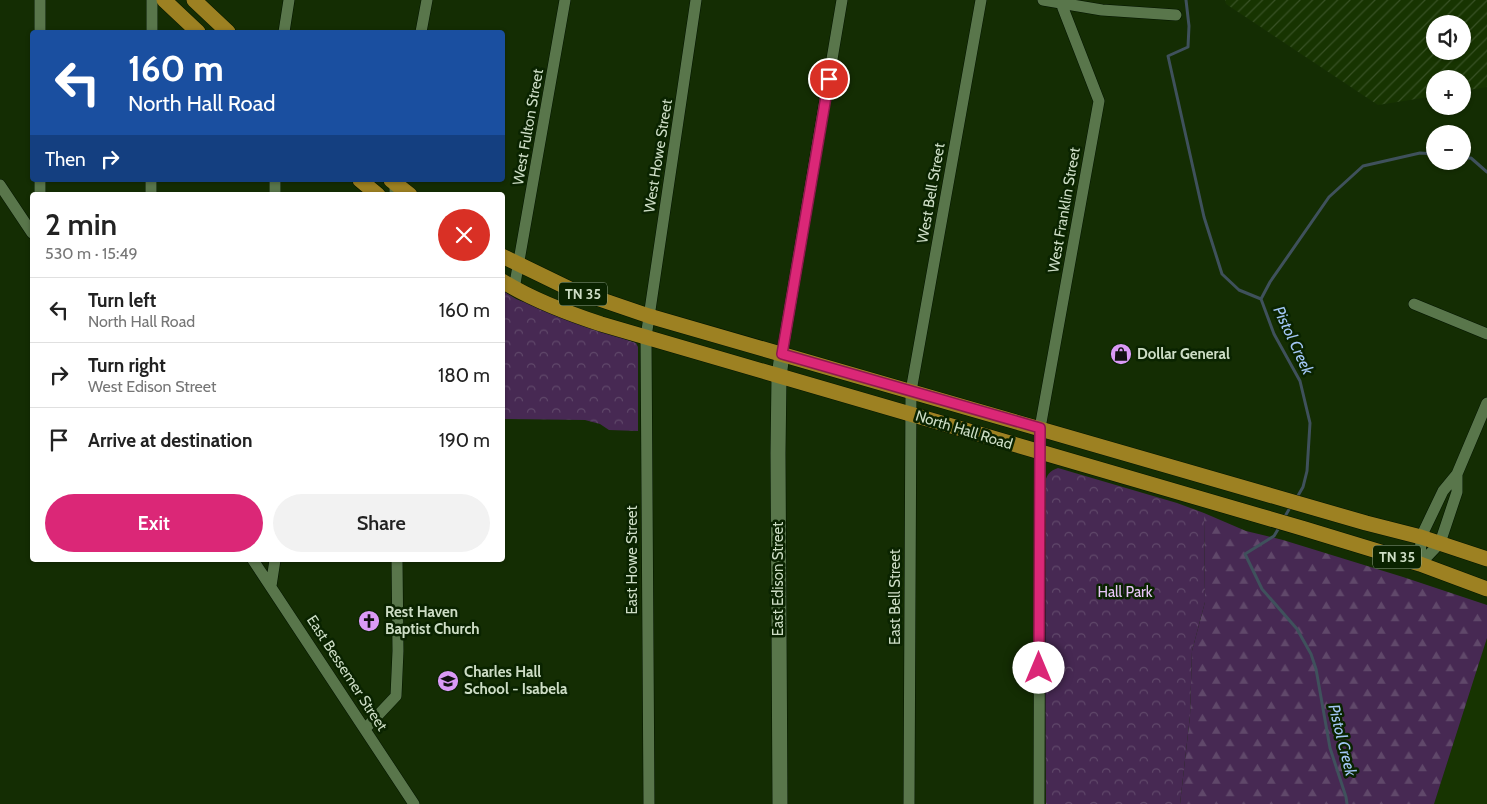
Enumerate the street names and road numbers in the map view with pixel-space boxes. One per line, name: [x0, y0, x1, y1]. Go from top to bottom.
street label: West Fulton Street: [509, 67, 547, 187]
street label: West Howe Street: [640, 98, 676, 214]
street label: West Bell Street: [913, 141, 949, 245]
street label: West Franklin Street: [1044, 146, 1084, 274]
road number: TN 35: [559, 282, 607, 306]
street label: North Hall Road: [913, 407, 1015, 453]
street label: East Howe Street: [623, 505, 641, 615]
street label: East Edison Street: [769, 522, 787, 636]
road number: TN 35: [1373, 546, 1421, 568]
street label: East Bell Street: [886, 549, 904, 645]
street label: East Bessemer Street: [303, 612, 391, 734]

